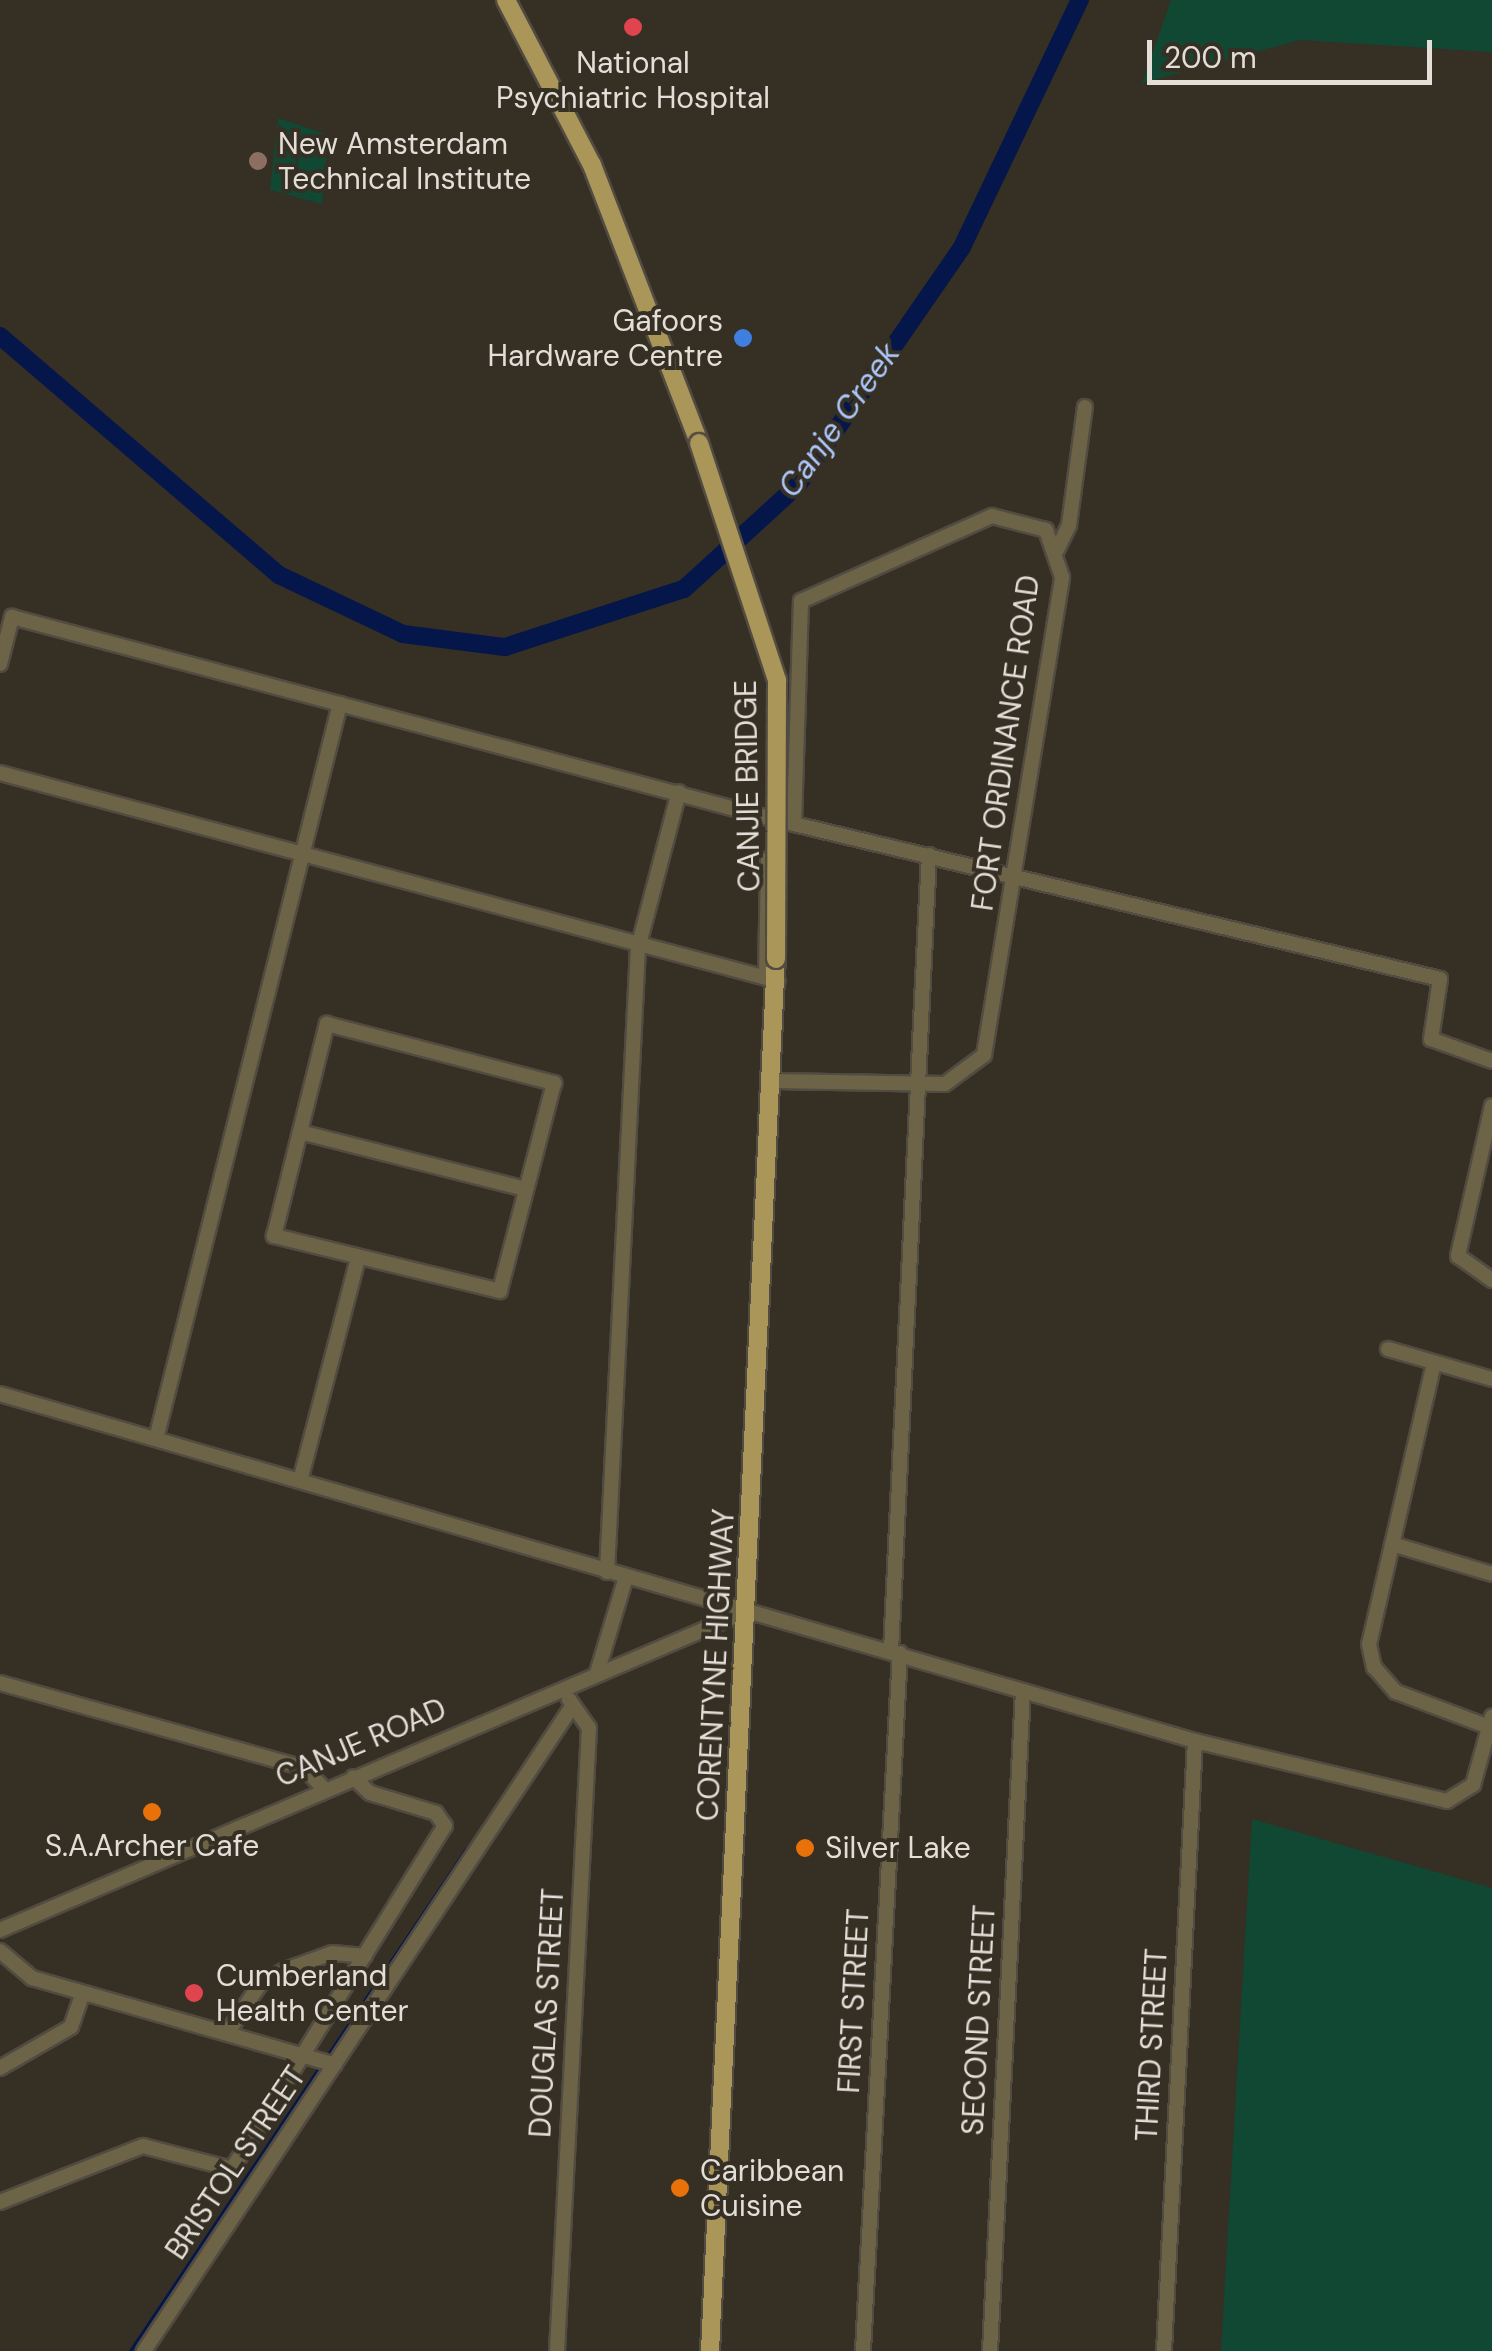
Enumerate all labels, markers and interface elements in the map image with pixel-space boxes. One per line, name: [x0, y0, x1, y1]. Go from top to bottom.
marker: National Psychiatric Hospital: [620, 14, 646, 40]
scale bar: [1152, 20, 1437, 82]
text: 200 m: [1164, 38, 1257, 77]
place label: National Psychiatric Hospital: [496, 45, 770, 116]
place label: New Amsterdam Technical Institute: [278, 126, 531, 196]
marker: New Amsterdam Technical Institute: [247, 150, 269, 172]
place label: Gafoors Hardware Centre: [488, 303, 723, 374]
marker: Gafoors Hardware Centre: [732, 327, 754, 349]
water label: Canje Creek: [770, 335, 908, 505]
street label: FORT ORDINANCE ROAD: [965, 573, 1047, 913]
street label: CANJIE BRIDGE: [728, 680, 768, 892]
street label: CORENTYNE HIGHWAY: [690, 1508, 742, 1822]
street label: CANJE ROAD: [270, 1691, 452, 1795]
marker: S.A.Archer Cafe: [141, 1801, 163, 1823]
place label: S.A.Archer Cafe: [45, 1828, 259, 1864]
place label: Silver Lake: [825, 1830, 971, 1866]
marker: Silver Lake: [794, 1837, 816, 1859]
street label: DOUGLAS STREET: [522, 1887, 572, 2139]
street label: SECOND STREET: [955, 1904, 1003, 2136]
street label: FIRST STREET: [831, 1908, 877, 2094]
street label: THIRD STREET: [1129, 1948, 1175, 2142]
place label: Cumberland Health Center: [216, 1958, 409, 2028]
marker: Cumberland Health Center: [181, 1980, 207, 2006]
street label: BRISTOL STREET: [158, 2060, 314, 2266]
place label: Caribbean Cuisine: [700, 2153, 844, 2224]
marker: Caribbean Cuisine: [669, 2177, 691, 2199]

